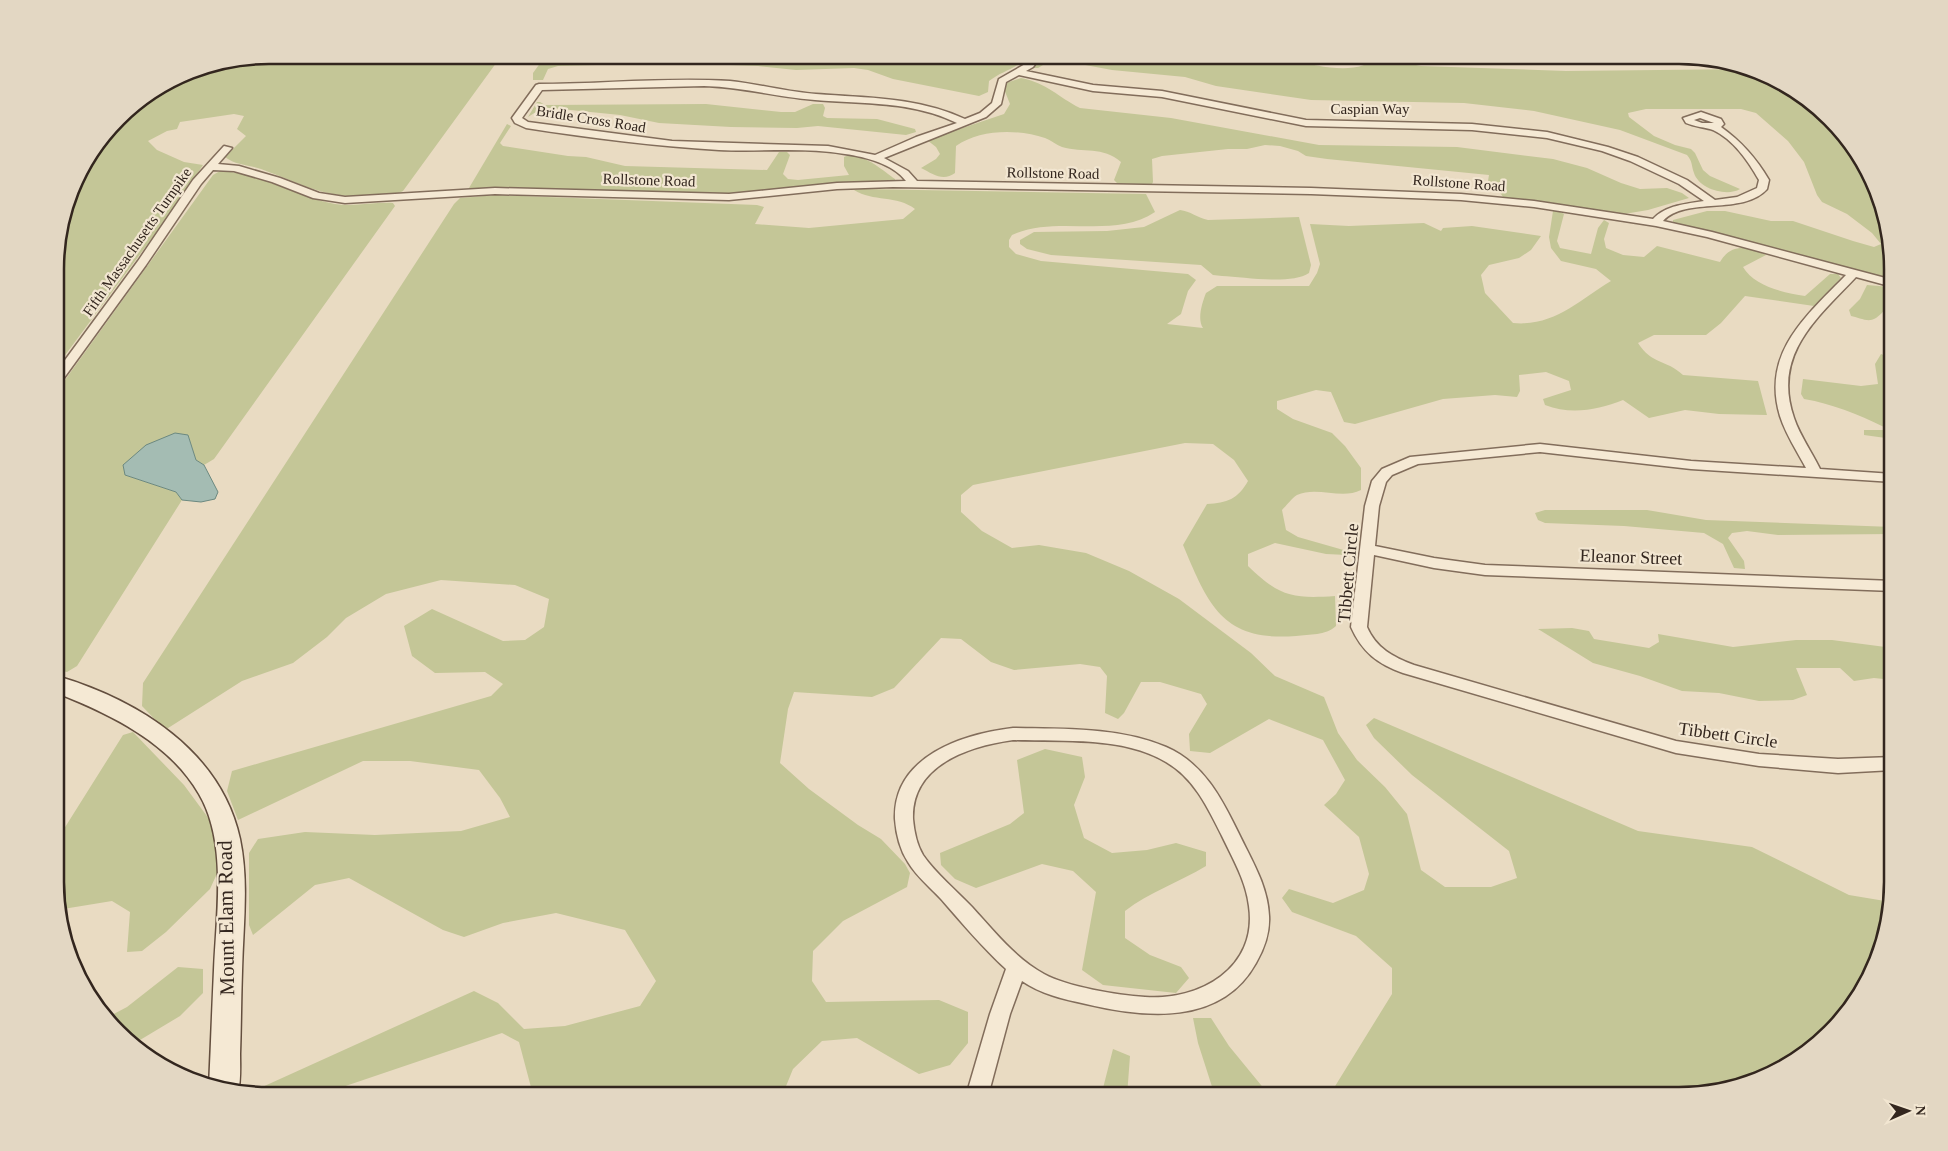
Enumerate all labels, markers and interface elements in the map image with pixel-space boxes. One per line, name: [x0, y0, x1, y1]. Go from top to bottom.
street label: Caspian Way: [1331, 101, 1410, 117]
street label: Bridle Cross Road: [535, 102, 647, 136]
street label: Fifth Massachusetts Turnpike: [80, 164, 195, 319]
street label: Rollstone Road: [1006, 164, 1100, 182]
street label: Rollstone Road: [602, 170, 696, 190]
street label: Rollstone Road: [1412, 172, 1506, 194]
street label: Tibbett Circle: [1334, 522, 1362, 624]
street label: Eleanor Street: [1579, 545, 1683, 569]
street label: Tibbett Circle: [1677, 718, 1779, 752]
street label: Mount Elam Road: [213, 840, 239, 996]
north arrow: [1883, 1086, 1933, 1136]
text: N: [1913, 1105, 1928, 1116]

